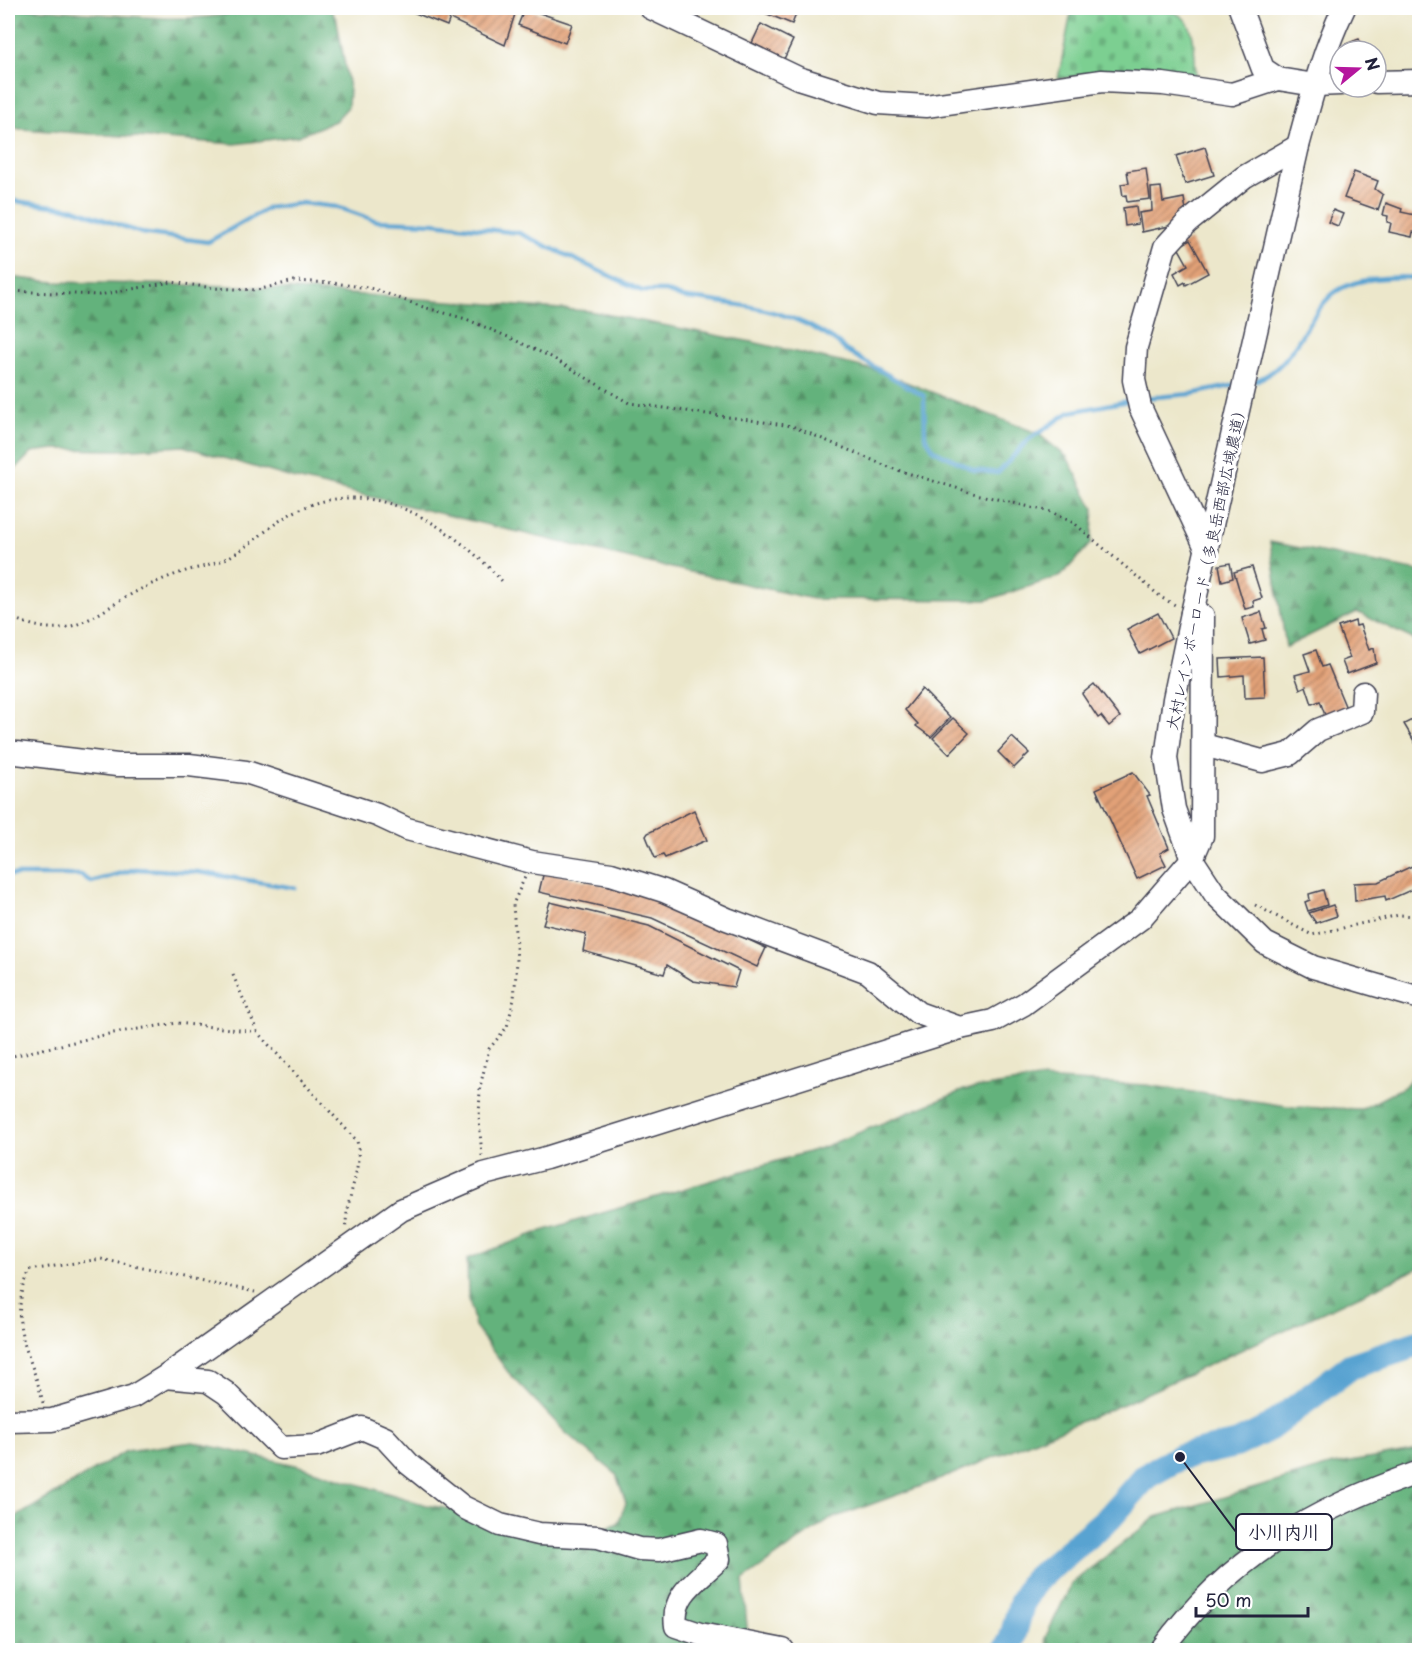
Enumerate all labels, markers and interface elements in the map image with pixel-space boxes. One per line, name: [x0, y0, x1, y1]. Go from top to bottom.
north arrow: [1328, 39, 1388, 99]
text: N: [1360, 54, 1387, 74]
street label: 大村レインボーロード（多良岳西部広域農道）: [1158, 400, 1252, 732]
callout: 小川内川: [1236, 1514, 1332, 1550]
text: 小川内川: [1248, 1518, 1320, 1545]
scale bar: [1196, 1580, 1308, 1618]
text: 50 m: [1205, 1586, 1252, 1613]

